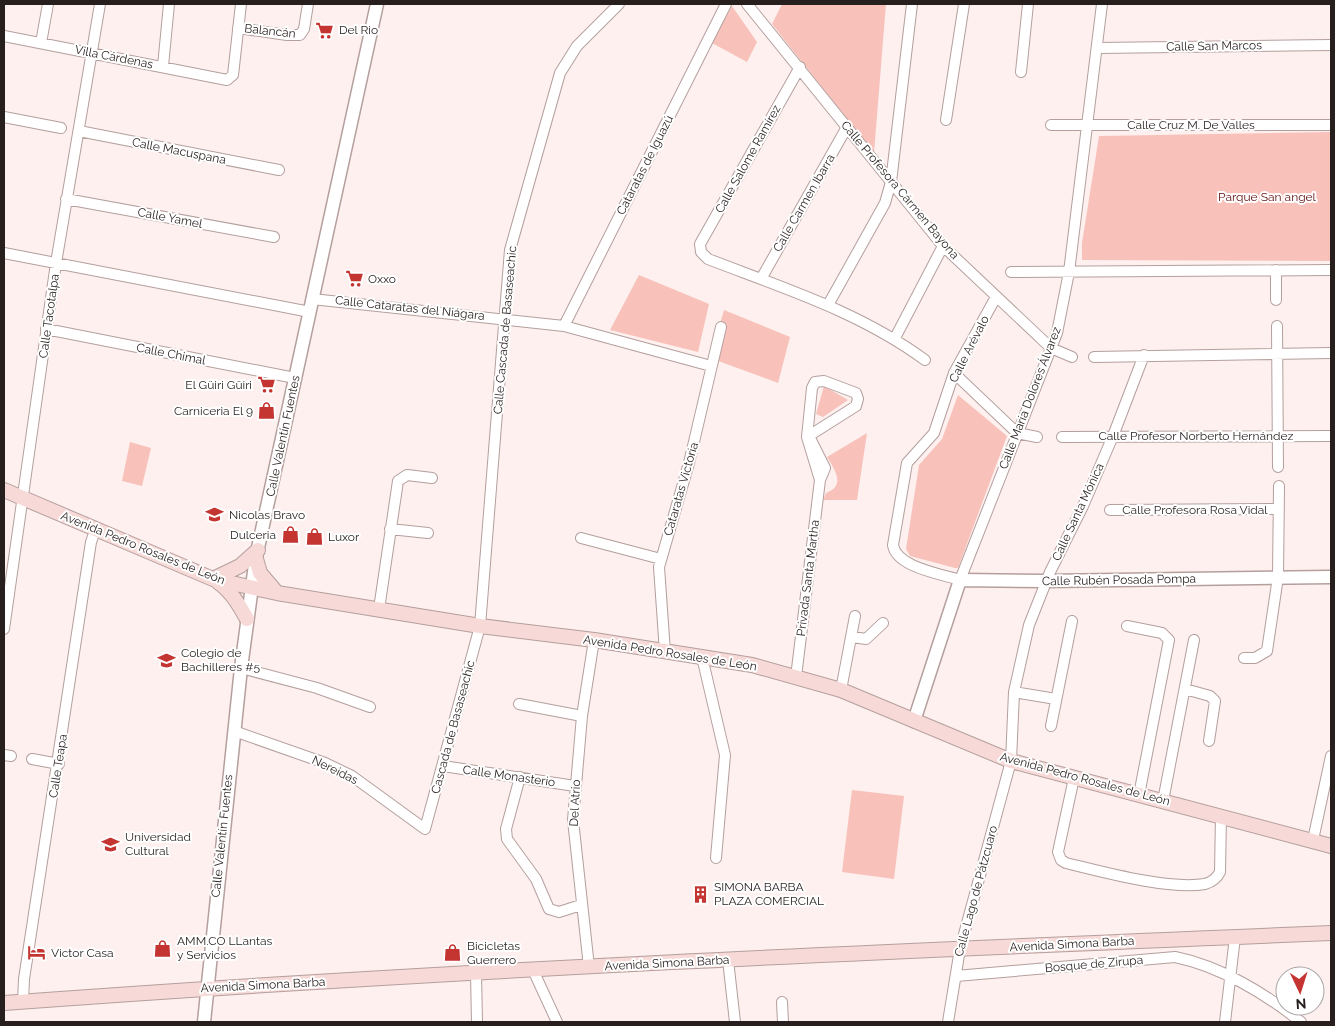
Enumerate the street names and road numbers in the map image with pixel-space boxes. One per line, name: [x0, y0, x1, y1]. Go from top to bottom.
street label: Balancán: [244, 21, 296, 41]
street label: Calle San Marcos: [1166, 38, 1262, 54]
street label: Villa Cárdenas: [74, 43, 155, 71]
street label: Calle Salome Ramírez: [712, 102, 784, 216]
street label: Cataratas de Iguazú: [614, 113, 676, 217]
street label: Calle Profesora Cármen Bayona: [838, 118, 962, 262]
street label: Calle Cruz M. De Valles: [1127, 118, 1255, 132]
street label: Calle Macuspana: [131, 135, 227, 167]
street label: Calle Carmen Ibarra: [770, 152, 838, 254]
street label: Calle Yamel: [136, 205, 204, 231]
street label: Calle Cascada de Basaseachic: [491, 245, 519, 415]
street label: Calle Tacotalpa: [36, 273, 62, 359]
street label: Calle Cataratas del Niágara: [335, 293, 485, 323]
street label: Calle Arévalo: [946, 313, 992, 385]
street label: Calle María Dolores Álvarez: [996, 325, 1064, 471]
street label: Calle Chimal: [135, 340, 207, 368]
street label: Calle Valentín Fuentes: [263, 374, 303, 498]
street label: Calle Profesor Norberto Hernández: [1099, 429, 1294, 443]
street label: Cataratas Victoria: [661, 441, 701, 537]
street label: Calle Santa Mónica: [1049, 461, 1107, 563]
street label: Calle Profesora Rosa Vidal: [1122, 503, 1268, 517]
street label: Avenida Pedro Rosales de León: [59, 509, 227, 587]
street label: Privada Santa Martha: [794, 519, 822, 637]
street label: Calle Rubén Posada Pompa: [1042, 572, 1196, 588]
street label: Avenida Pedro Rosales de León: [582, 632, 758, 674]
street label: Cascada de Basaseachic: [428, 658, 478, 795]
street label: Calle Teapa: [46, 733, 70, 799]
street label: Avenida Pedro Rosales de León: [998, 750, 1172, 808]
street label: Nereidas: [310, 753, 361, 787]
street label: Calle Monasterio: [462, 763, 556, 789]
street label: Calle Valentín Fuentes: [209, 774, 235, 898]
street label: Del Atrio: [567, 779, 583, 827]
street label: Calle Lago de Pátzcuaro: [952, 824, 1000, 958]
street label: Avenida Simona Barba: [1009, 934, 1135, 954]
street label: Avenida Simona Barba: [604, 953, 730, 973]
street label: Bosque de Zirupa: [1044, 953, 1144, 975]
street label: Avenida Simona Barba: [200, 975, 326, 995]

